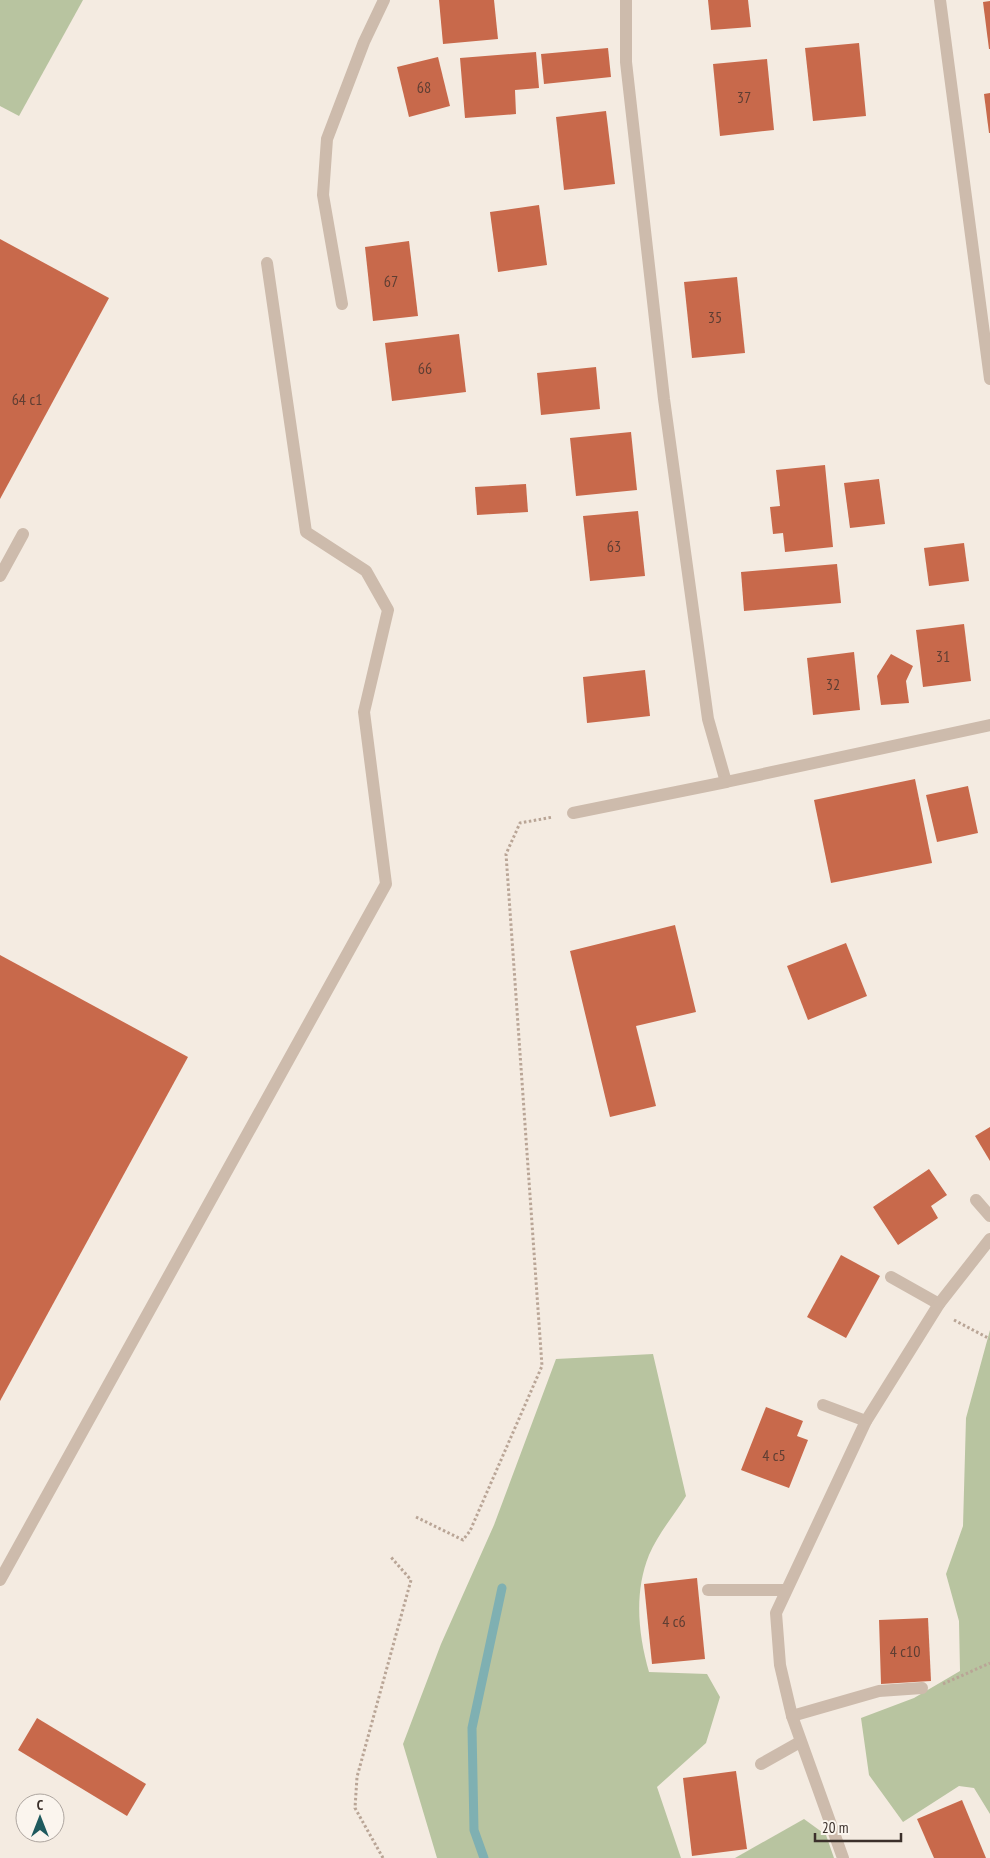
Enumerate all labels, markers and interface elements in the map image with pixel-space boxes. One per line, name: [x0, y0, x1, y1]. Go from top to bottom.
house number: 68: [417, 77, 431, 97]
house number: 37: [737, 87, 751, 107]
house number: 67: [384, 271, 398, 291]
house number: 35: [708, 307, 722, 327]
house number: 66: [418, 358, 432, 378]
house number: 64 с1: [12, 389, 42, 409]
house number: 63: [607, 536, 621, 556]
house number: 31: [936, 646, 950, 666]
house number: 32: [826, 674, 840, 694]
house number: 4 с5: [762, 1445, 786, 1465]
house number: 4 с6: [662, 1611, 686, 1631]
house number: 4 с10: [890, 1641, 920, 1661]
north arrow: [15, 1793, 65, 1843]
text: С: [37, 1796, 44, 1814]
scale bar: [815, 1810, 901, 1842]
text: 20 m: [822, 1818, 848, 1837]

